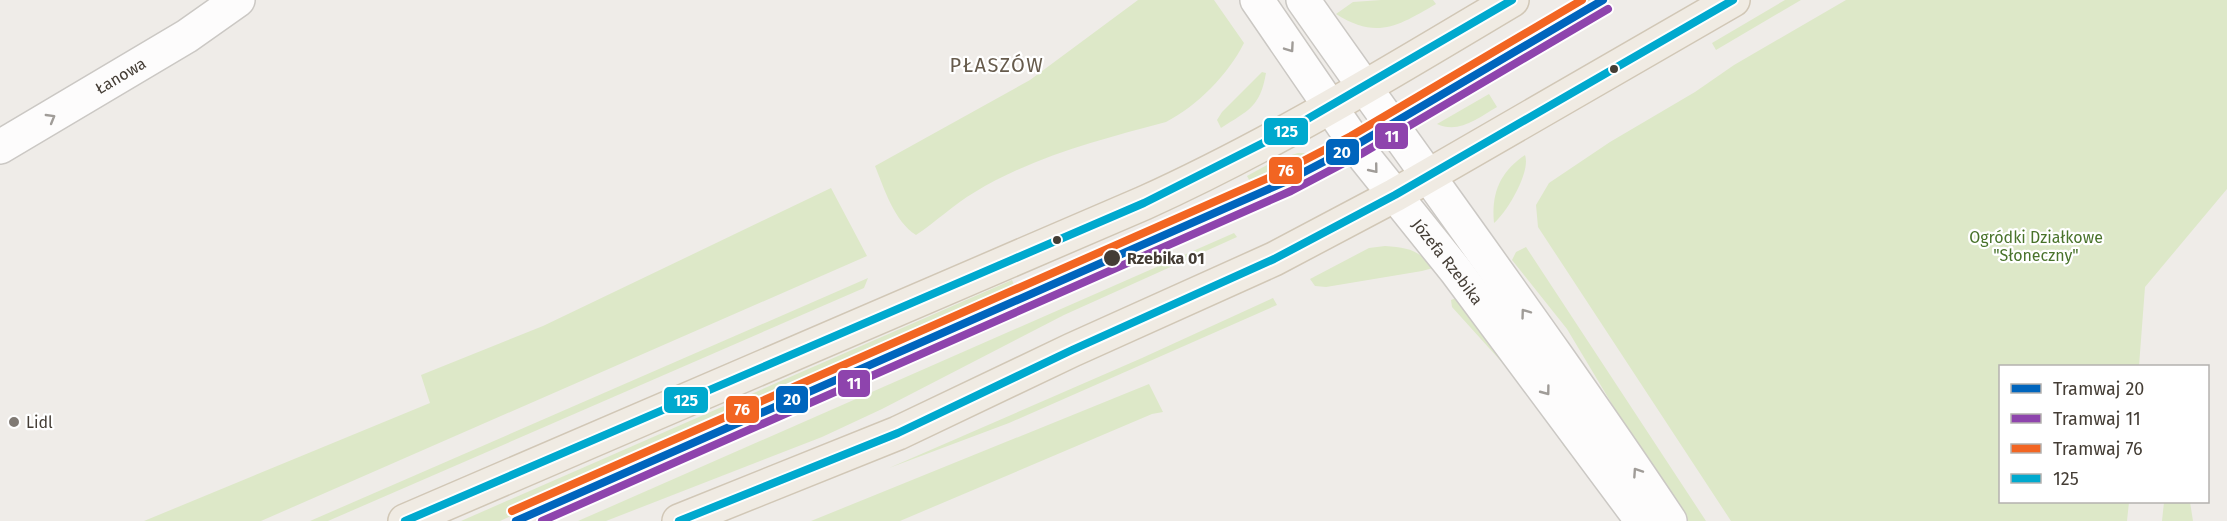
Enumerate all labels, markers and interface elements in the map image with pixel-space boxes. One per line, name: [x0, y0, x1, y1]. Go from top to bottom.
one-way arrow: [1283, 42, 1294, 53]
street label: Łanowa: [92, 53, 149, 98]
district label: PŁASZÓW: [950, 53, 1044, 77]
unlabelled marker: [1608, 63, 1620, 75]
one-way arrow: [45, 114, 55, 125]
line badge: 125: [1263, 117, 1309, 146]
text: 125: [1274, 122, 1299, 141]
line badge: 11: [1374, 122, 1409, 150]
text: 11: [1385, 127, 1399, 146]
line badge: 20: [1325, 138, 1360, 166]
text: 20: [1333, 143, 1351, 162]
line badge: 76: [1268, 156, 1303, 185]
text: 76: [1278, 161, 1294, 180]
one-way arrow: [1367, 162, 1378, 173]
street label: Józefa Rzebika: [1408, 215, 1487, 308]
park label: Ogródki Działkowe "Słoneczny": [1969, 228, 2103, 265]
unlabelled marker: [1051, 234, 1063, 246]
marker: Rzebika 01: [1102, 248, 1122, 268]
place label: Rzebika 01: [1127, 249, 1205, 268]
one-way arrow: [1521, 308, 1532, 319]
legend: [1999, 365, 2209, 503]
line badge: 11: [837, 369, 871, 398]
text: 11: [847, 374, 861, 393]
text: Tramwaj 20: [2053, 378, 2144, 400]
one-way arrow: [1539, 384, 1550, 395]
line badge: 20: [775, 385, 809, 414]
line badge: 125: [663, 386, 709, 414]
text: 20: [783, 390, 801, 409]
text: 125: [674, 391, 699, 410]
line badge: 76: [725, 395, 760, 424]
text: 76: [734, 400, 750, 419]
text: Tramwaj 11: [2053, 408, 2141, 430]
place label: Lidl: [26, 413, 53, 432]
marker: Lidl: [7, 415, 21, 429]
text: Tramwaj 76: [2053, 438, 2143, 460]
one-way arrow: [1634, 468, 1645, 479]
text: 125: [2053, 468, 2079, 490]

